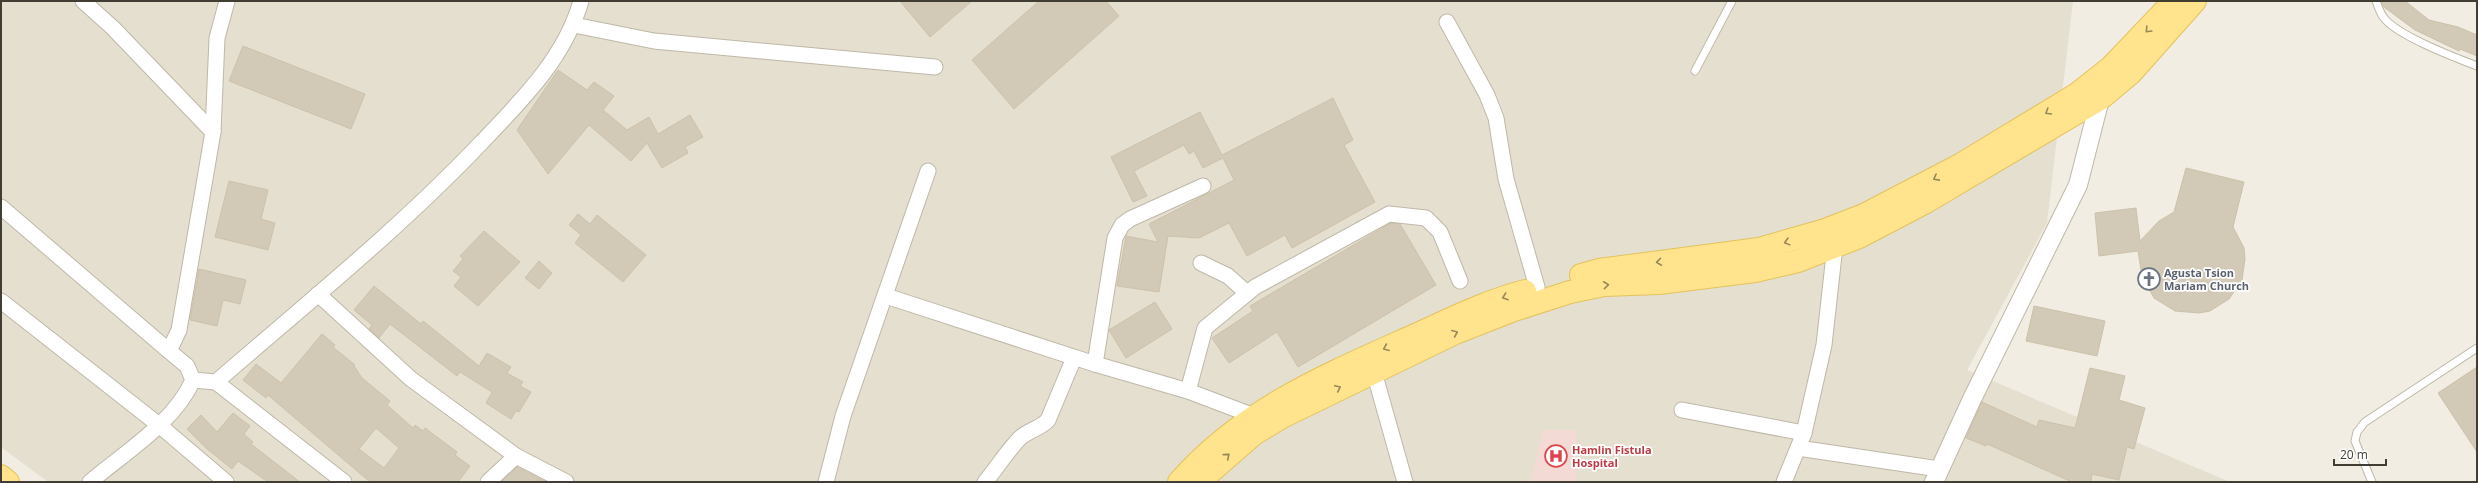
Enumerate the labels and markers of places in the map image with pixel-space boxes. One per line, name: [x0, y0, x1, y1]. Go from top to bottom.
place label: Agusta Tsion Mariam Church: [2164, 265, 2249, 293]
church icon: Agusta Tsion Mariam Church: [2136, 266, 2162, 292]
place label: Hamlin Fistula Hospital: [1572, 442, 1652, 470]
hospital icon: Hamlin Fistula Hospital: [1543, 443, 1569, 469]

